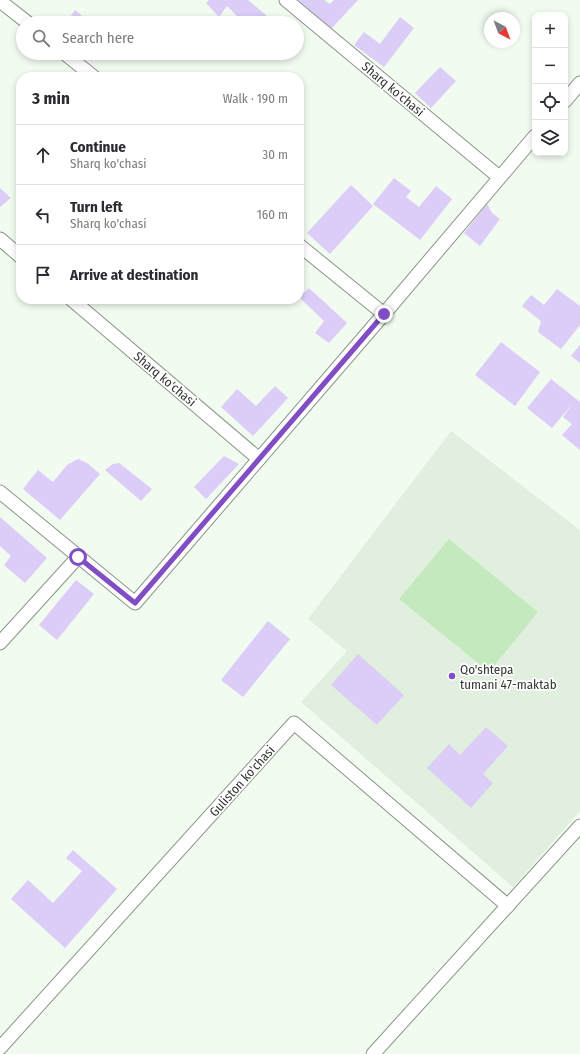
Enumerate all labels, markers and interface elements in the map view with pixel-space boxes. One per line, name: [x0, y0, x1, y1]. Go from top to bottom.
north arrow: [484, 12, 520, 48]
map controls: [532, 12, 568, 156]
button: +: [532, 12, 568, 48]
search box: [16, 16, 304, 60]
icon: search: [30, 27, 52, 49]
text: Search here: [62, 29, 134, 47]
button: −: [532, 48, 568, 84]
street label: Sharq ko'chasi: [359, 59, 427, 119]
button: locate: [532, 84, 568, 120]
text: 3 min: [32, 88, 70, 109]
text: Walk · 190 m: [223, 91, 288, 106]
button: layers: [532, 120, 568, 156]
text: Continue: [70, 138, 126, 156]
icon: ahead: [32, 144, 54, 166]
text: 30 m: [262, 147, 288, 162]
text: Sharq ko'chasi: [70, 156, 147, 171]
text: Turn left: [70, 198, 123, 216]
icon: left: [32, 204, 54, 226]
text: 160 m: [257, 207, 288, 222]
text: Sharq ko'chasi: [70, 216, 147, 231]
icon: arrive: [32, 264, 54, 286]
text: Arrive at destination: [70, 266, 198, 284]
route end: [375, 305, 393, 323]
street label: Sharq ko'chasi: [131, 349, 199, 409]
route start: [69, 548, 87, 566]
place label: Qo'shtepa tumani 47-maktab: [460, 662, 557, 692]
marker: Qo'shtepa tumani 47-maktab: [447, 671, 457, 681]
street label: Guliston ko'chasi: [206, 743, 278, 819]

